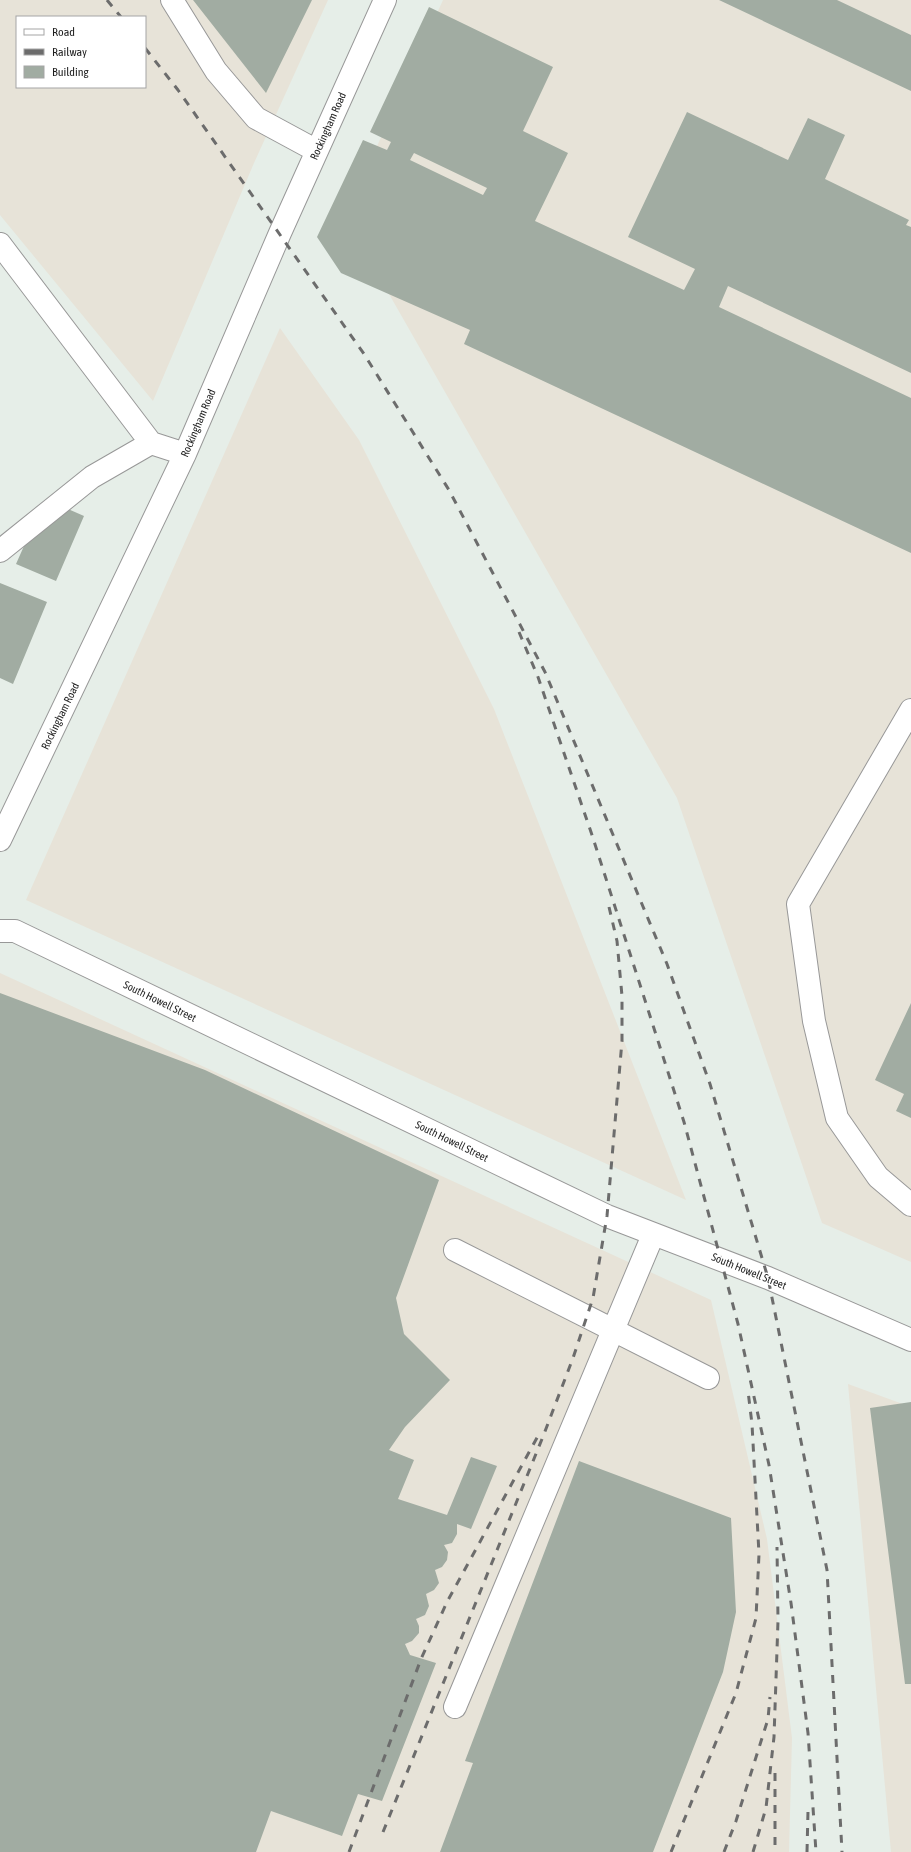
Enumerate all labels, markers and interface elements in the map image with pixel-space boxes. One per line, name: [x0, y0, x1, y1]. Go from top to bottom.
legend: [16, 16, 146, 88]
text: Road: [52, 25, 75, 39]
text: Railway: [52, 45, 87, 59]
text: Building: [52, 65, 90, 79]
street label: Rockingham Road: [308, 90, 348, 162]
street label: Rockingham Road: [178, 387, 218, 459]
street label: Rockingham Road: [39, 681, 81, 751]
street label: South Howell Street: [122, 978, 198, 1024]
street label: South Howell Street: [414, 1118, 490, 1164]
street label: South Howell Street: [710, 1251, 788, 1291]

